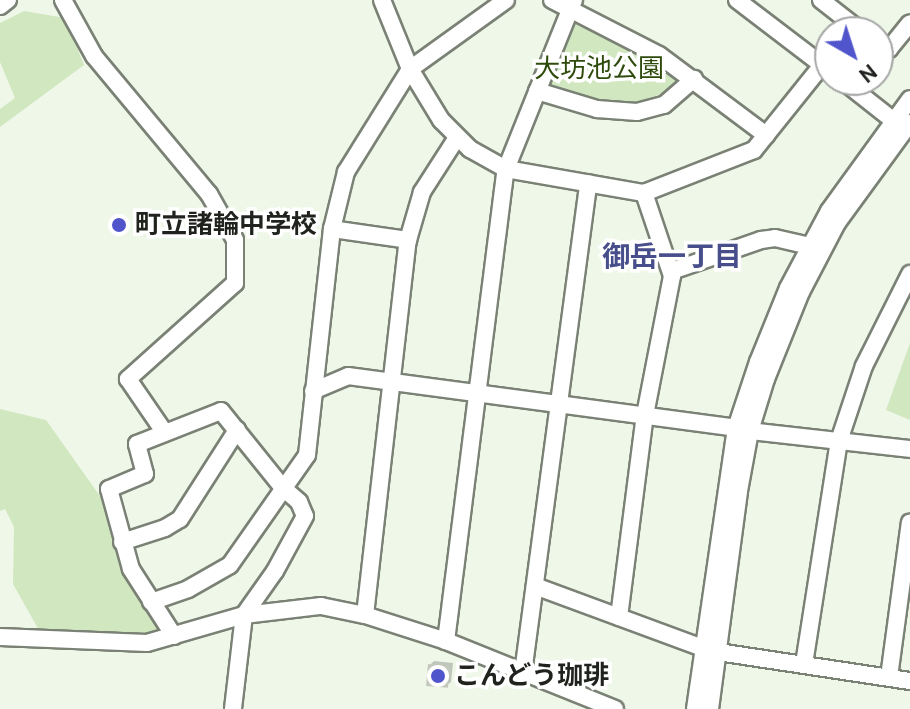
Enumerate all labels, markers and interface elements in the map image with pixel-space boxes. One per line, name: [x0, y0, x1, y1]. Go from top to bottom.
north arrow: [814, 16, 894, 96]
park label: 大坊池公園: [534, 53, 664, 85]
text: N: [854, 58, 883, 89]
place label: 町立諸輪中学校: [135, 209, 317, 241]
marker: 町立諸輪中学校: [110, 216, 128, 234]
district label: 御岳一丁目: [602, 239, 742, 273]
place label: こんどう珈琲: [454, 660, 610, 692]
marker: こんどう珈琲: [429, 667, 447, 685]

